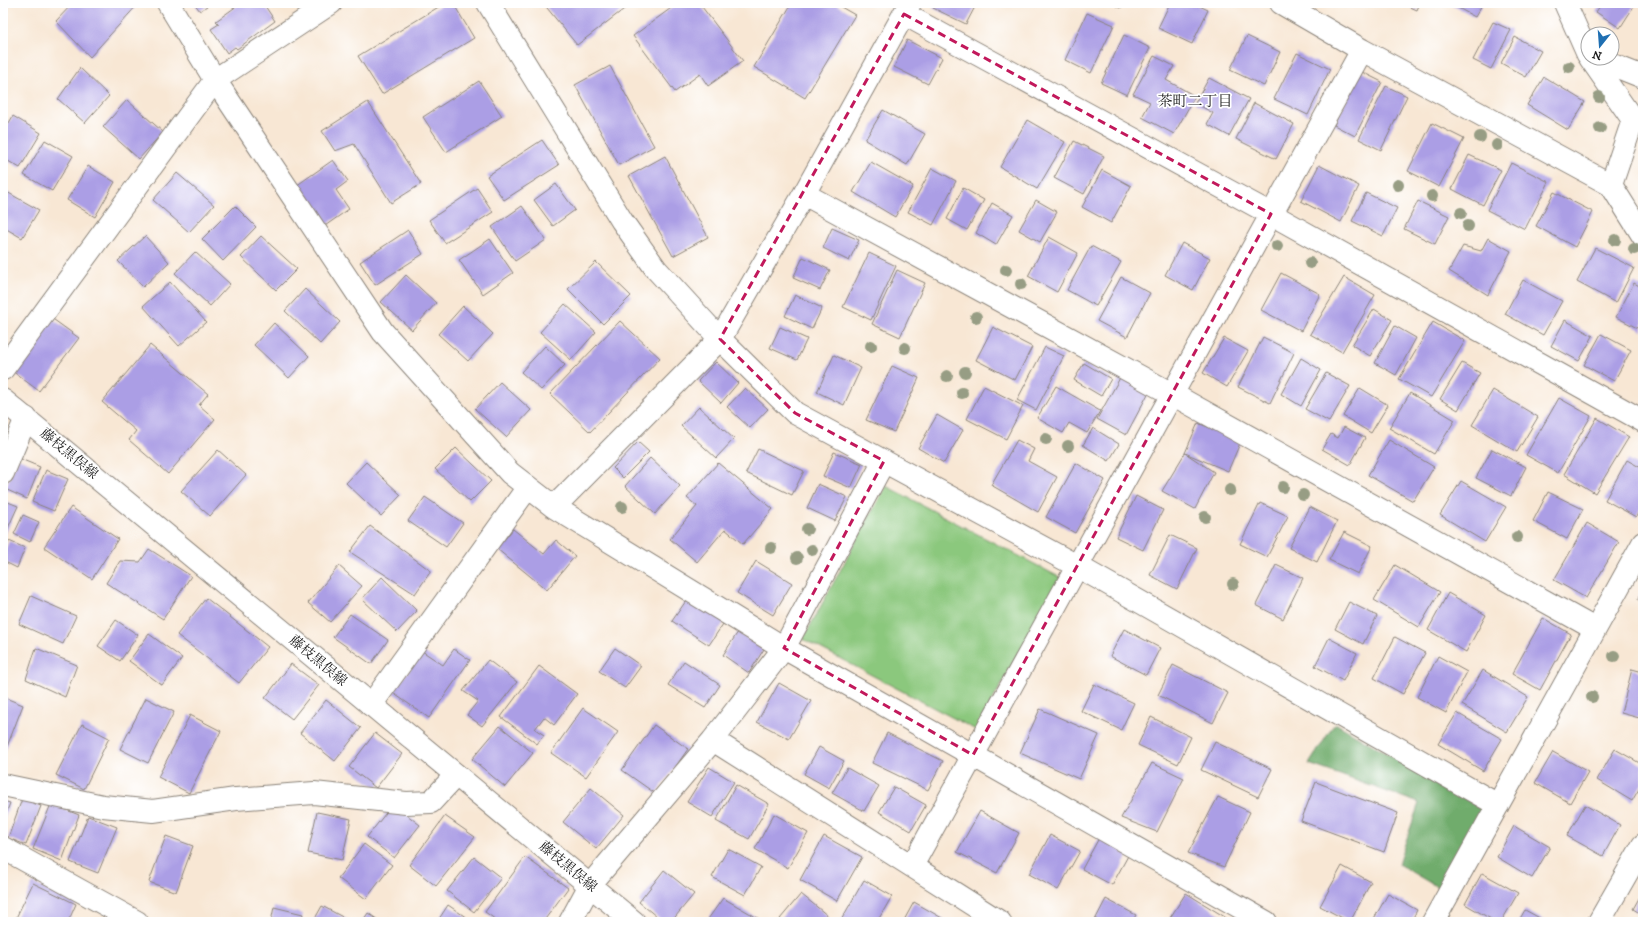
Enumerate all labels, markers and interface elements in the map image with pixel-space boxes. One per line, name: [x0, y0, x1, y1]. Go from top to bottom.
north arrow: [1580, 26, 1620, 66]
text: N: [1591, 47, 1604, 63]
district label: 茶町二丁目: [1157, 92, 1233, 111]
street label: 藤枝黒俣線: [36, 425, 102, 483]
street label: 藤枝黒俣線: [285, 632, 351, 690]
street label: 藤枝黒俣線: [535, 838, 601, 896]

